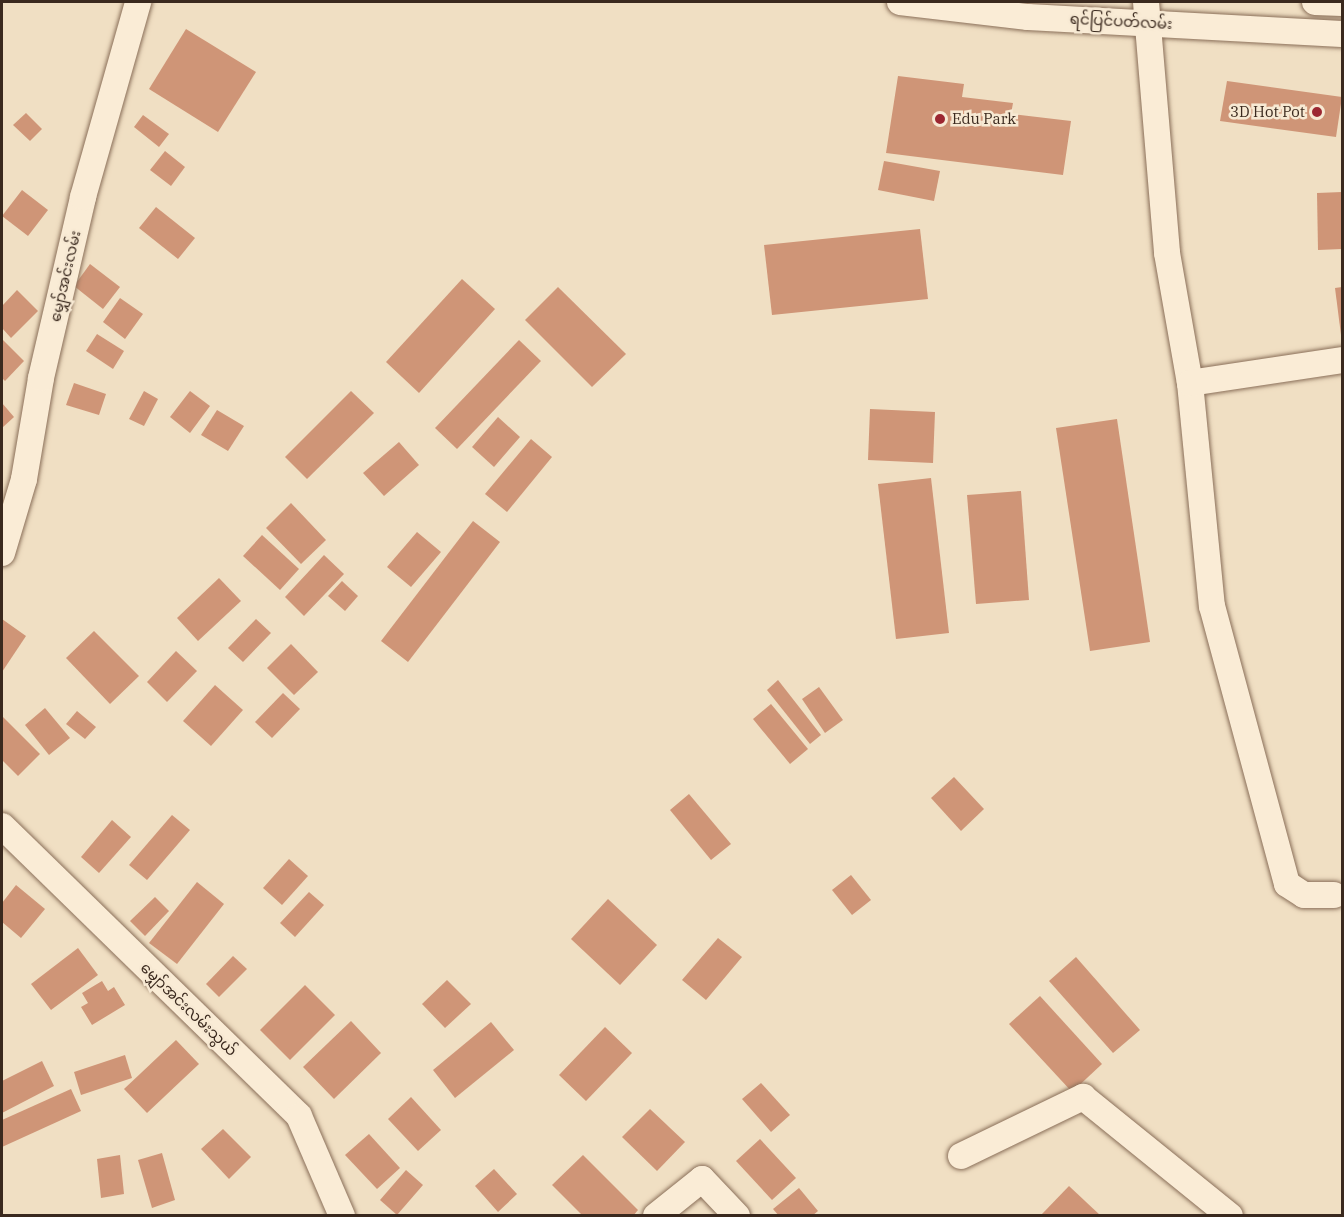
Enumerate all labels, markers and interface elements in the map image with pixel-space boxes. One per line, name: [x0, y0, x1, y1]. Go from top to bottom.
street label: ရင်ပြင်ပတ်လမ်း: [1069, 9, 1173, 33]
place label: 3D Hot Pot: [1230, 103, 1305, 121]
marker: 3D Hot Pot: [1310, 105, 1324, 119]
place label: Edu Park: [952, 110, 1016, 128]
marker: Edu Park: [933, 112, 947, 126]
street label: မျှော်အင်းလမ်း: [46, 229, 84, 323]
street label: မျှော်အင်းလမ်းသွယ်: [137, 958, 241, 1060]

